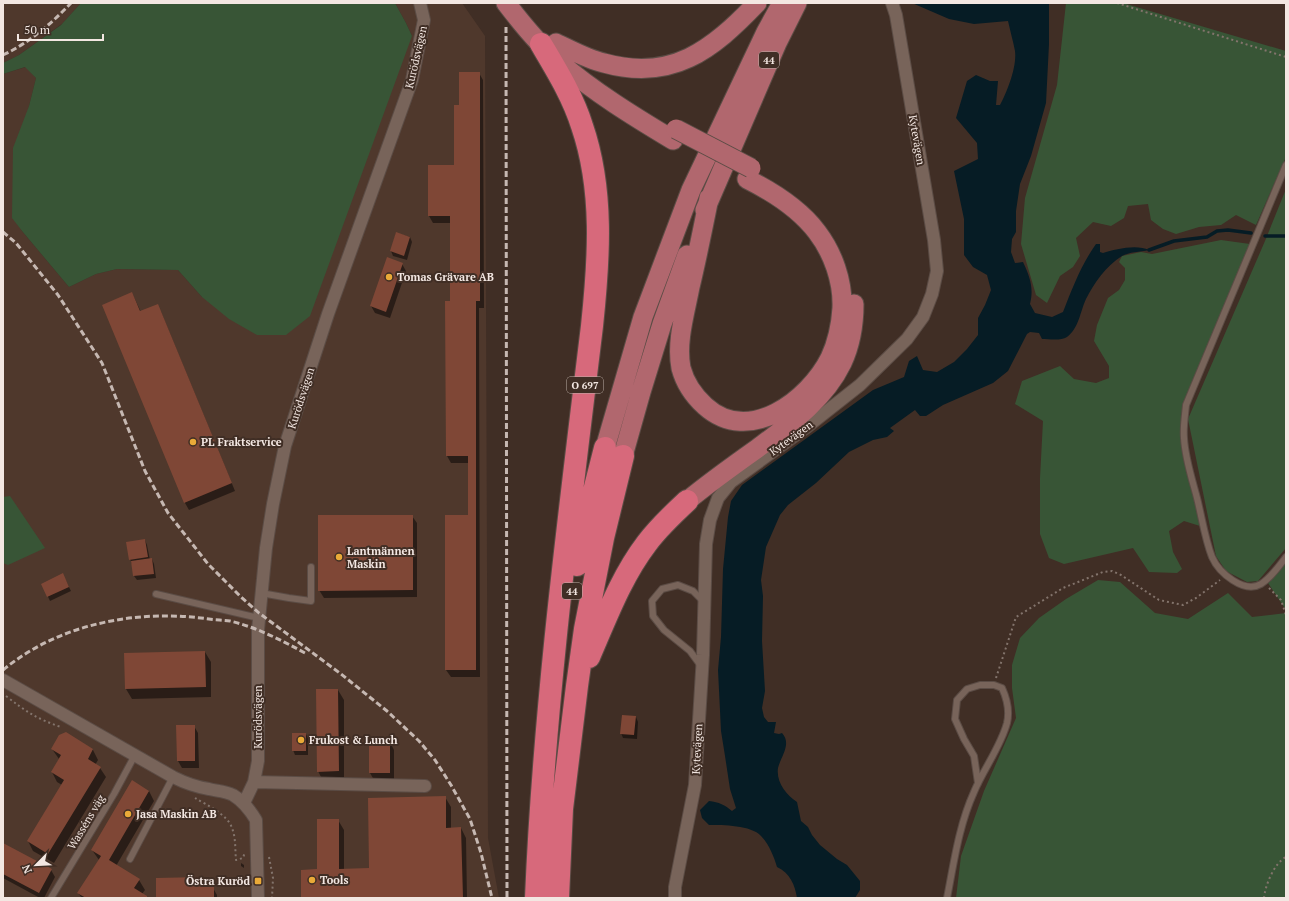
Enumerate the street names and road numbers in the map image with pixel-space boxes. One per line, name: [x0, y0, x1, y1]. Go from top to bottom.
street label: Kurödsvägen: [402, 24, 430, 90]
road number: 44: [759, 52, 779, 68]
street label: Kytevägen: [906, 114, 928, 167]
street label: Kurödsvägen: [285, 365, 318, 430]
road number: O 697: [567, 377, 603, 393]
street label: Kytevägen: [766, 417, 816, 458]
road number: 44: [562, 583, 582, 599]
street label: Kurödsvägen: [251, 685, 265, 749]
street label: Kytevägen: [689, 723, 705, 775]
street label: Wasséns väg: [64, 792, 108, 852]

